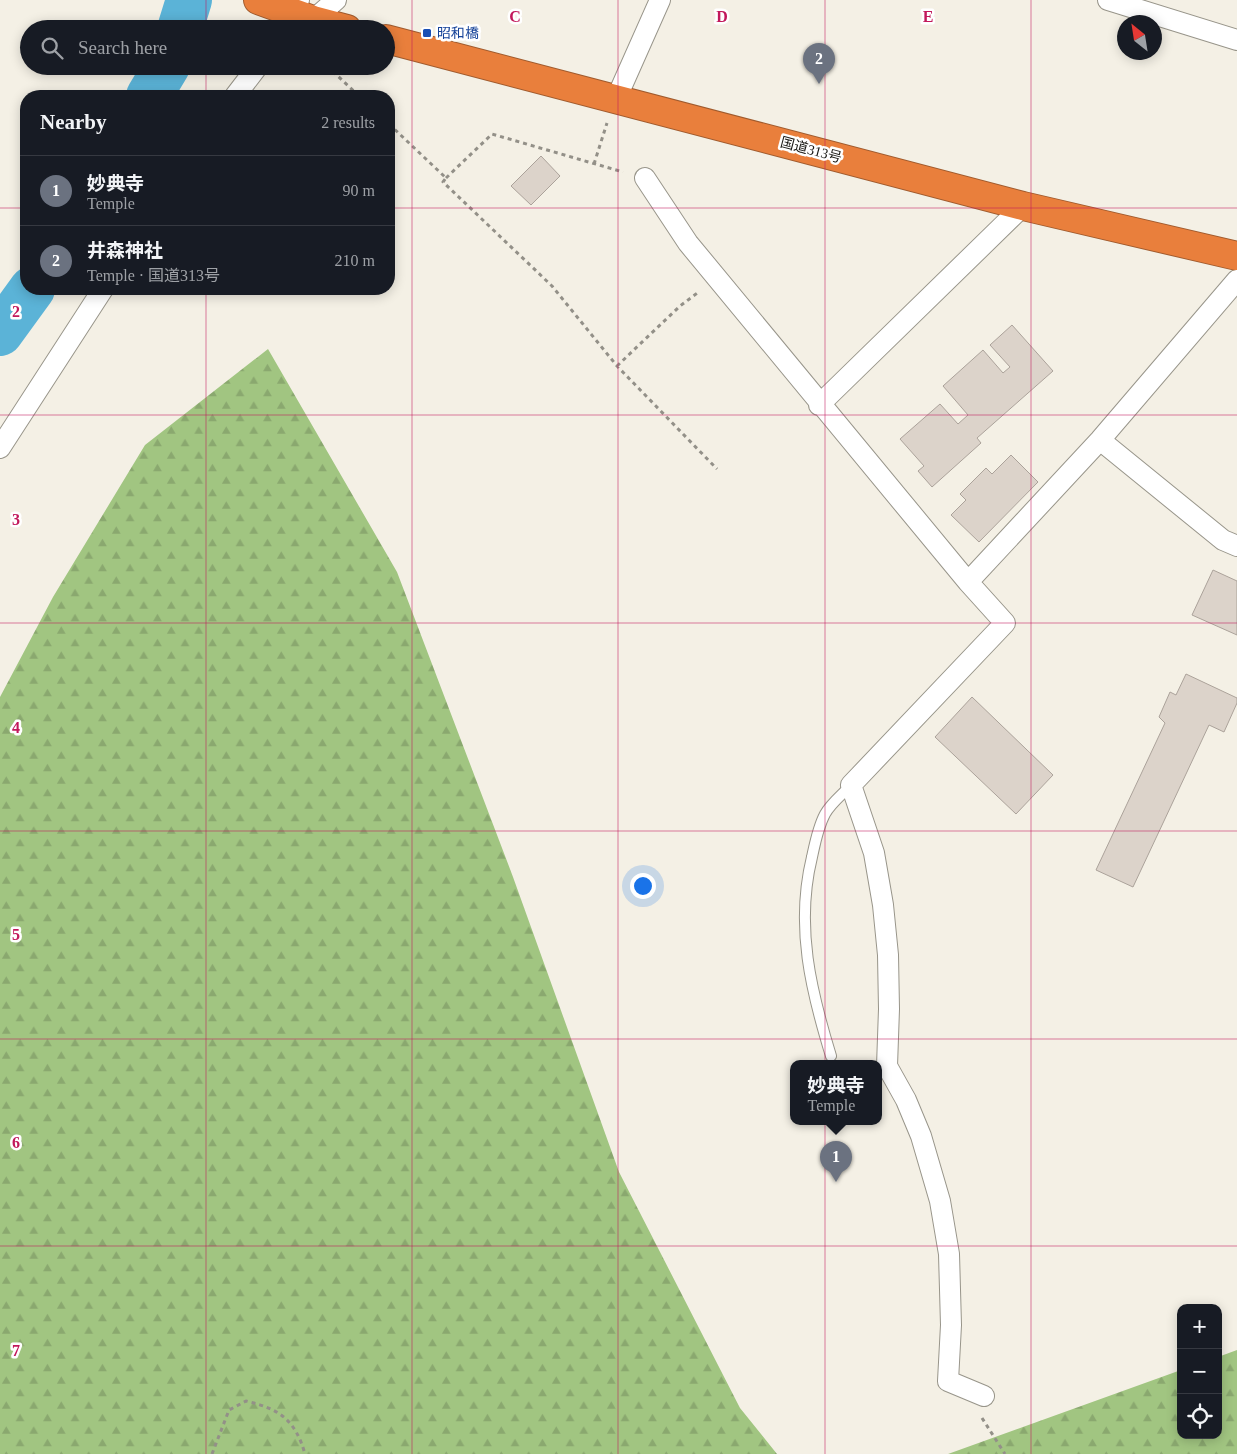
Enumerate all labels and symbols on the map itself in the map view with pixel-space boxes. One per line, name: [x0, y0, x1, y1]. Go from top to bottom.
text: C: [509, 8, 521, 25]
text: D: [716, 8, 728, 25]
text: E: [923, 8, 933, 25]
north arrow: [1117, 15, 1162, 60]
place label: 昭和橋: [437, 26, 479, 41]
marker: 昭和橋: [421, 27, 433, 39]
pin: 2: [803, 43, 835, 84]
street label: 国道313号: [779, 135, 843, 165]
text: 2: [12, 303, 20, 320]
text: 3: [12, 511, 20, 528]
text: 4: [12, 719, 20, 736]
your location: [630, 873, 656, 899]
text: 5: [12, 926, 20, 943]
text: 6: [12, 1134, 20, 1151]
pin: 1: [820, 1141, 852, 1182]
text: 7: [12, 1342, 20, 1359]

